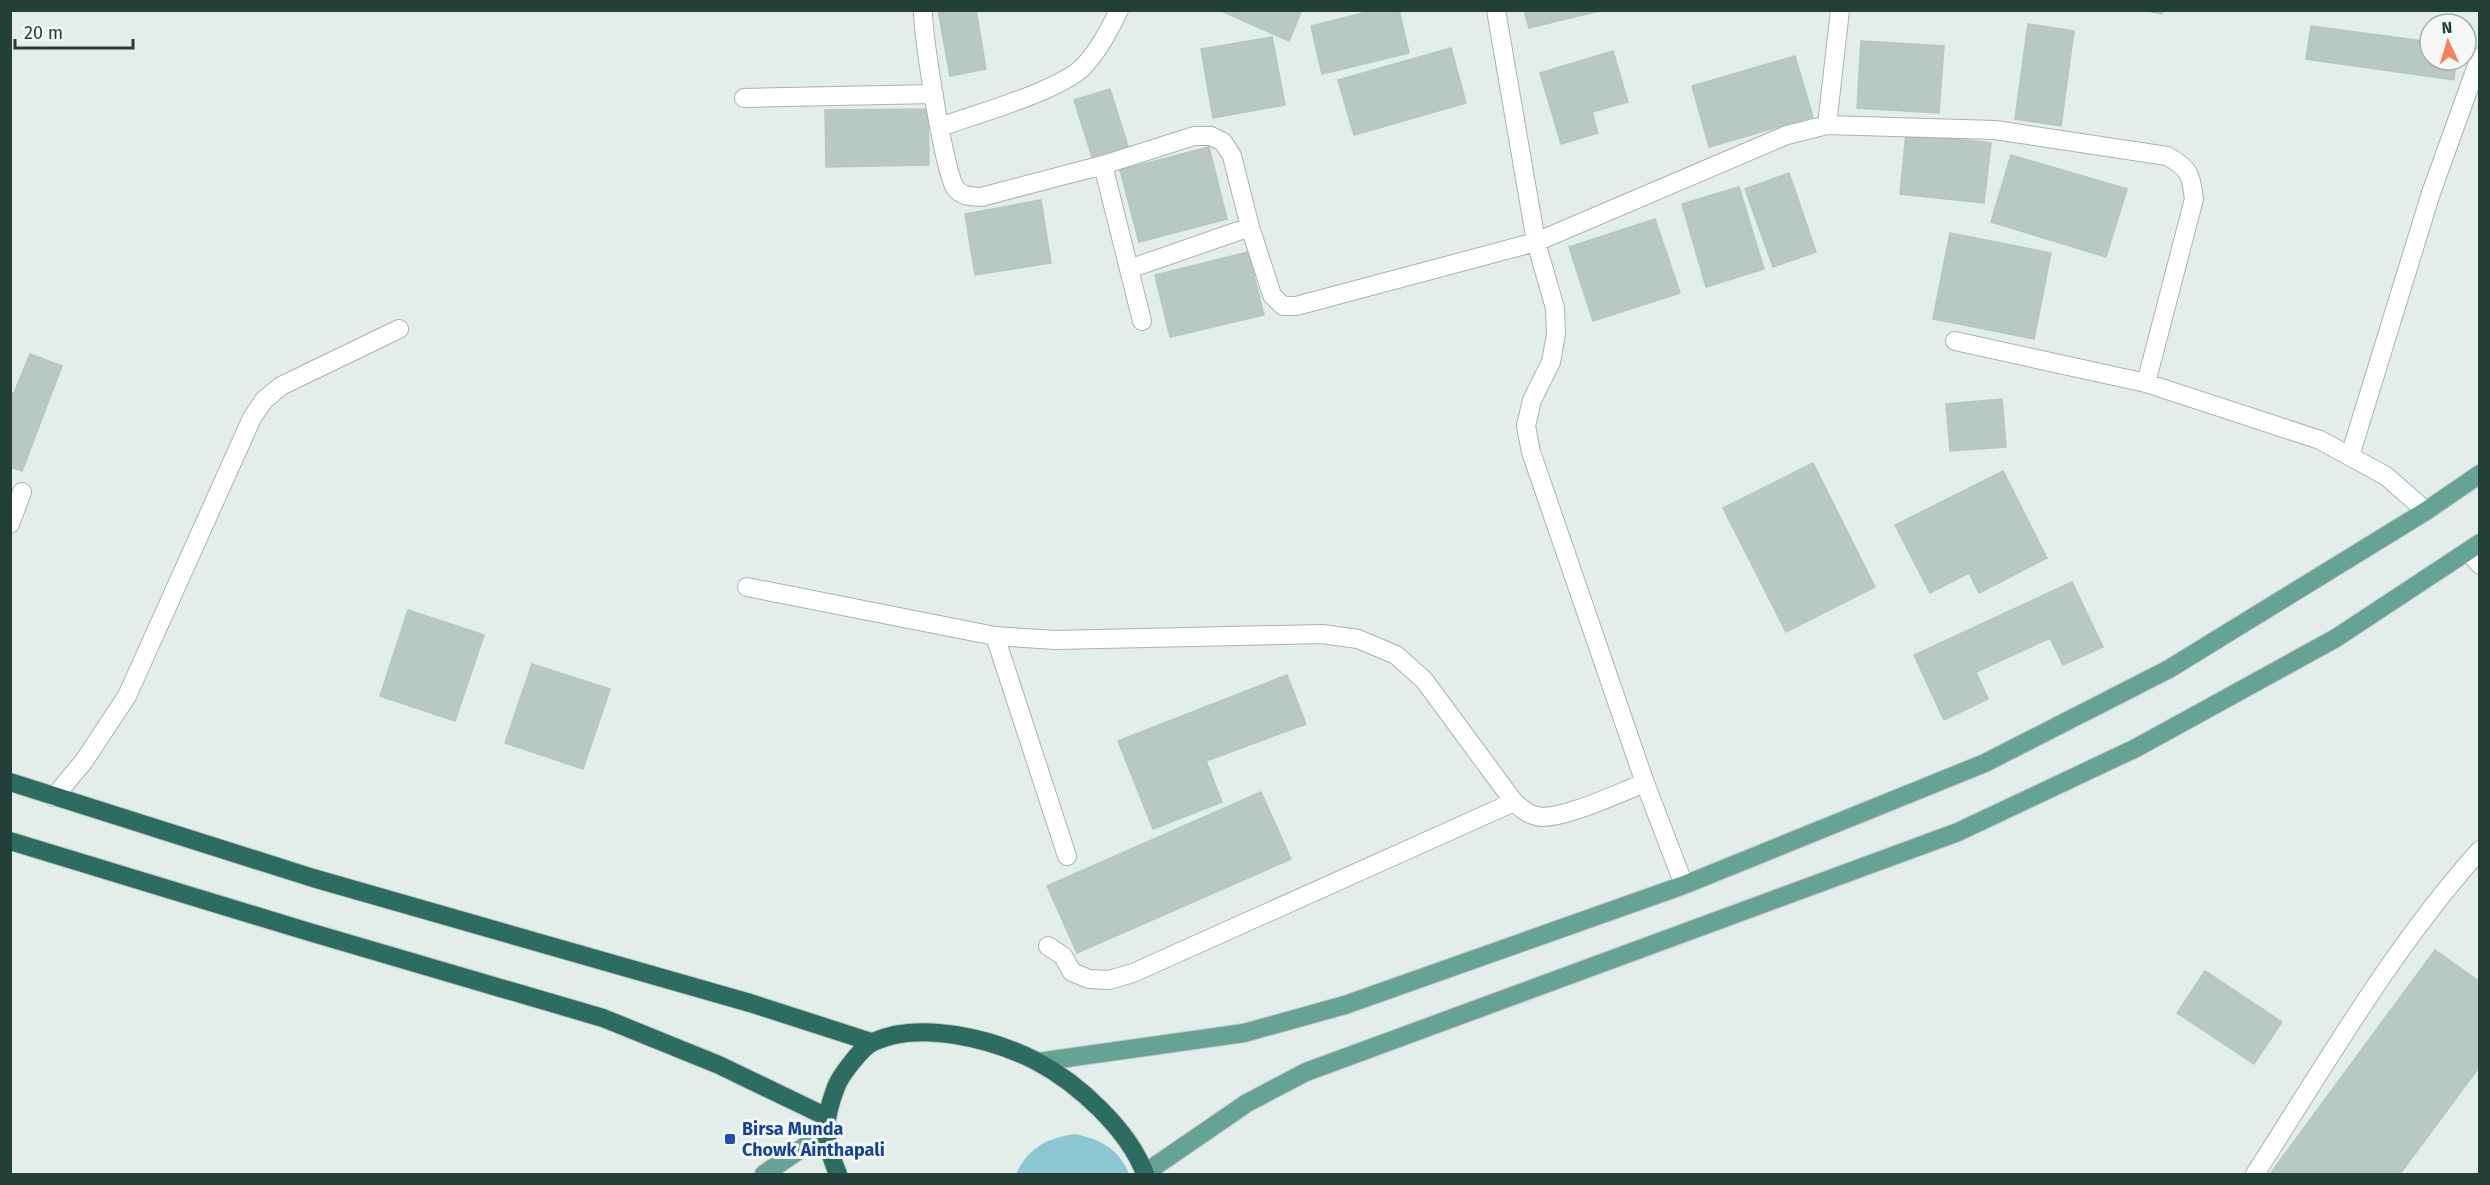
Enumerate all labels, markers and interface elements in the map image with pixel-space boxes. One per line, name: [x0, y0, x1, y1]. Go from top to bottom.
scale bar: [15, 12, 134, 50]
north arrow: [2418, 12, 2478, 72]
text: N: [2441, 18, 2453, 37]
text: 20 m: [24, 22, 63, 44]
place label: Birsa Munda Chowk Ainthapali: [742, 1118, 885, 1161]
marker: Birsa Munda Chowk Ainthapali: [723, 1132, 737, 1146]

